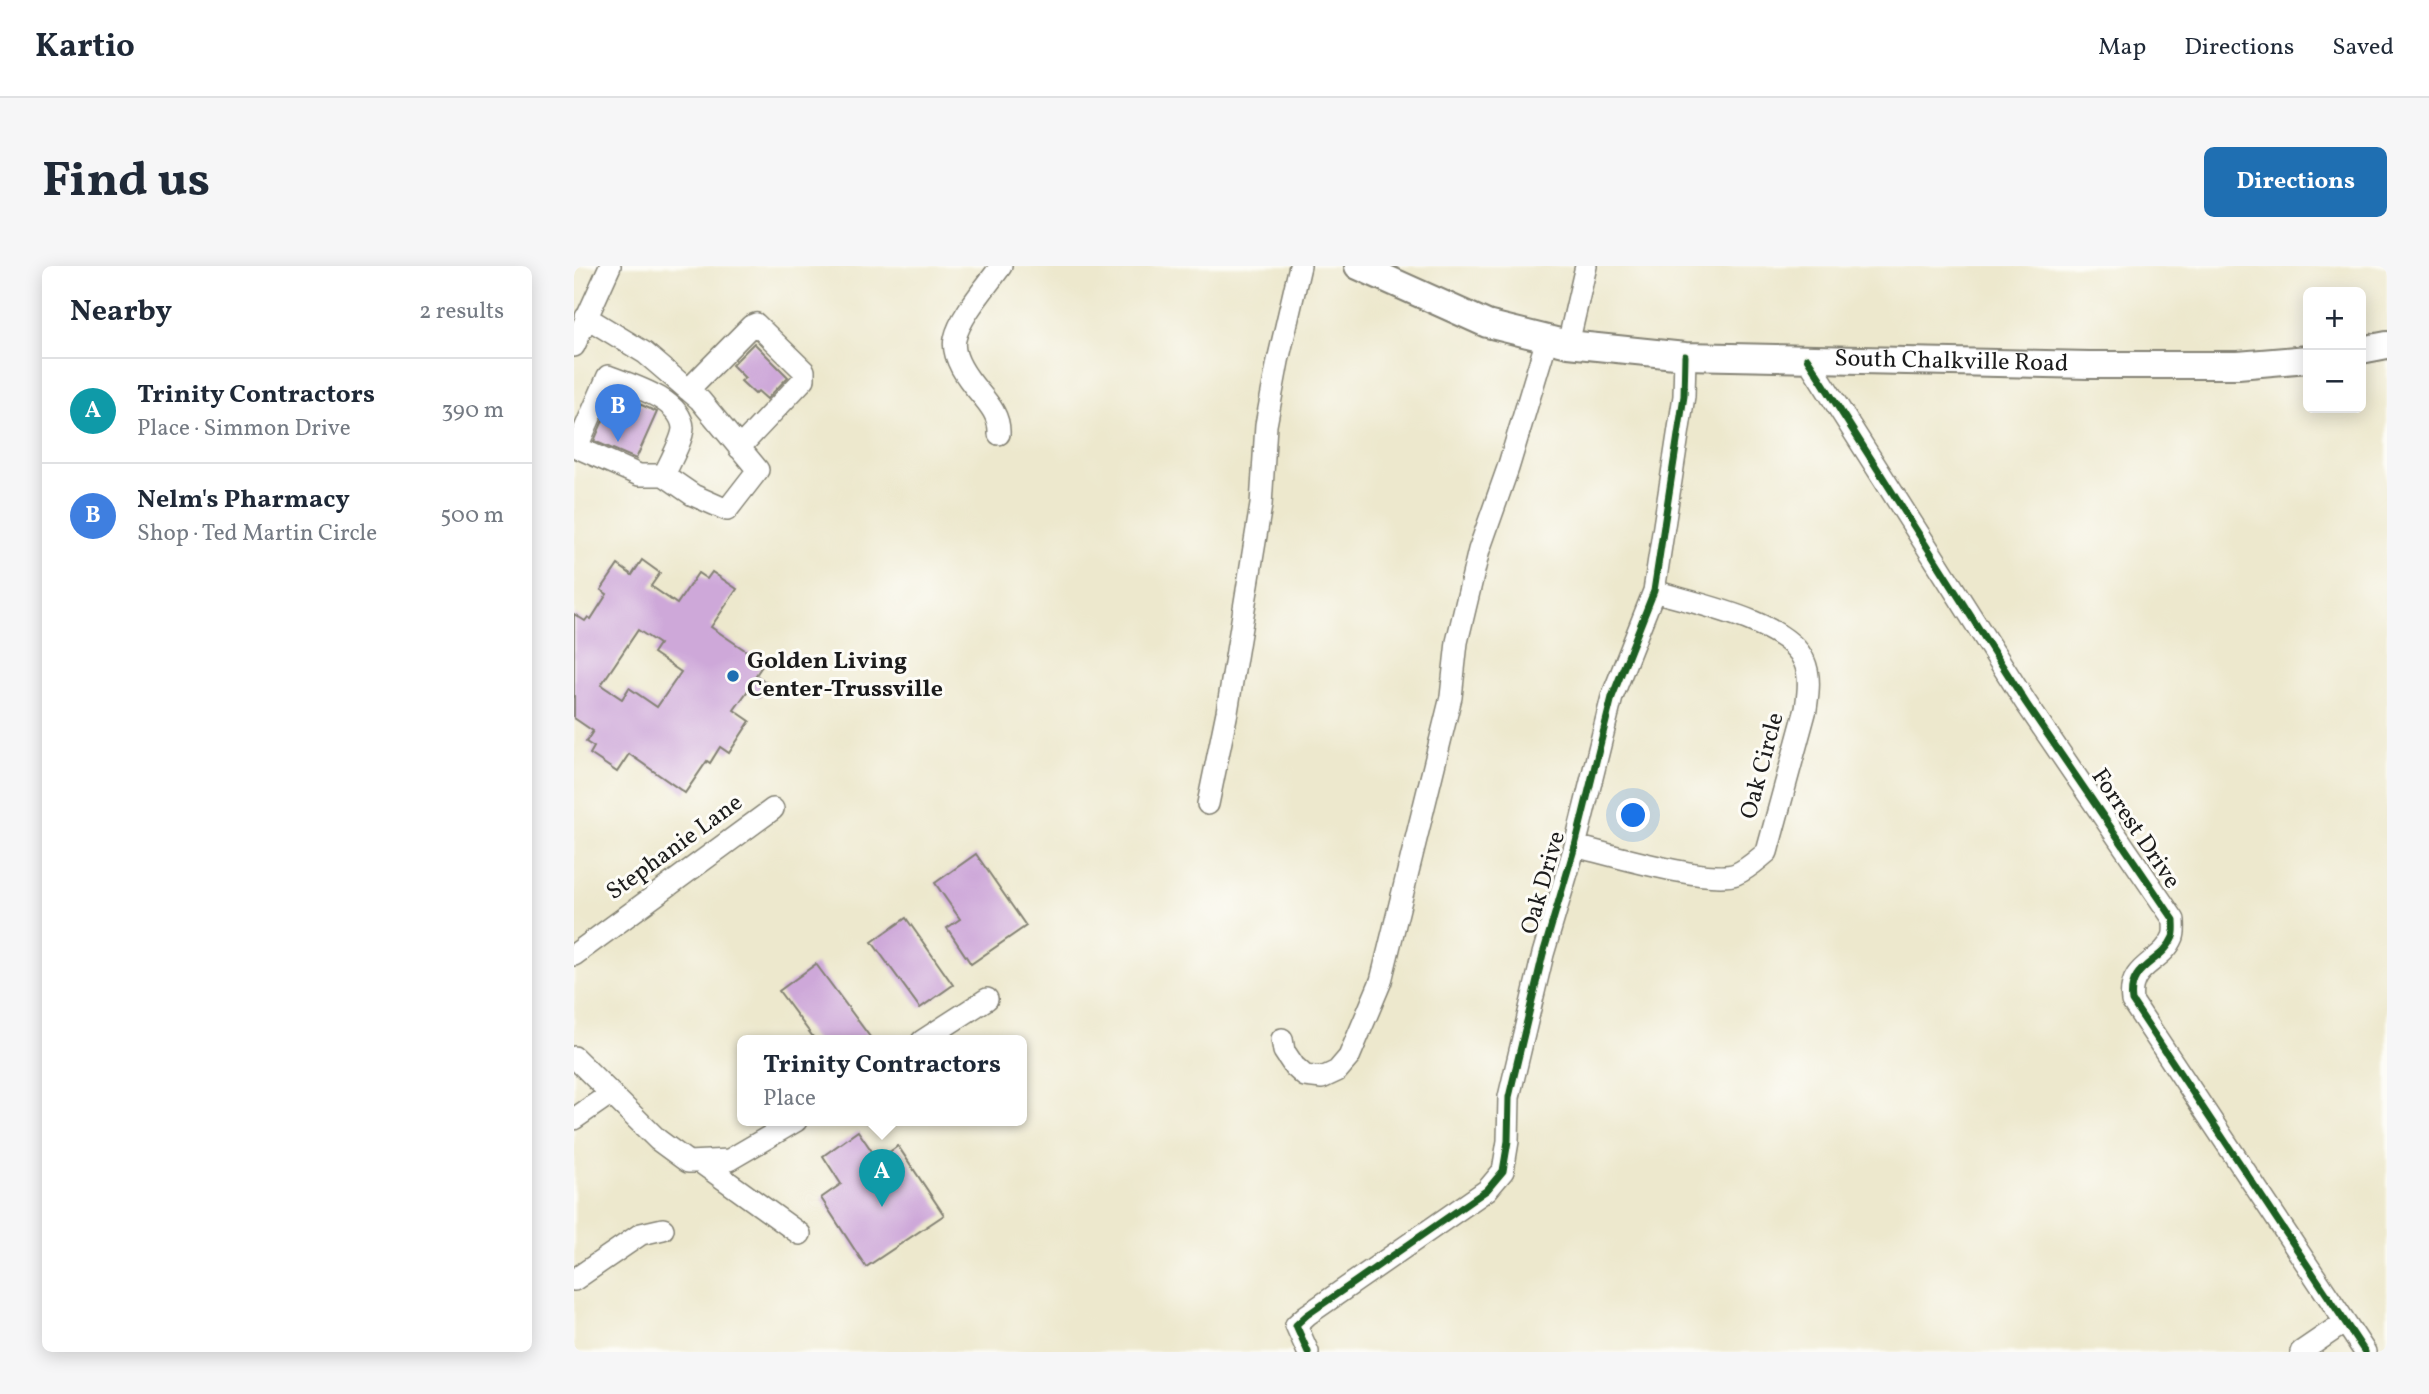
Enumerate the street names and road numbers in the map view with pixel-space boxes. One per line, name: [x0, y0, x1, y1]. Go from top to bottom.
street label: South Chalkville Road: [1834, 342, 2069, 382]
street label: Oak Circle: [1732, 709, 1794, 823]
street label: Forrest Drive: [2082, 762, 2188, 896]
street label: Stephanie Lane: [600, 787, 750, 909]
street label: Oak Drive: [1513, 827, 1575, 939]

